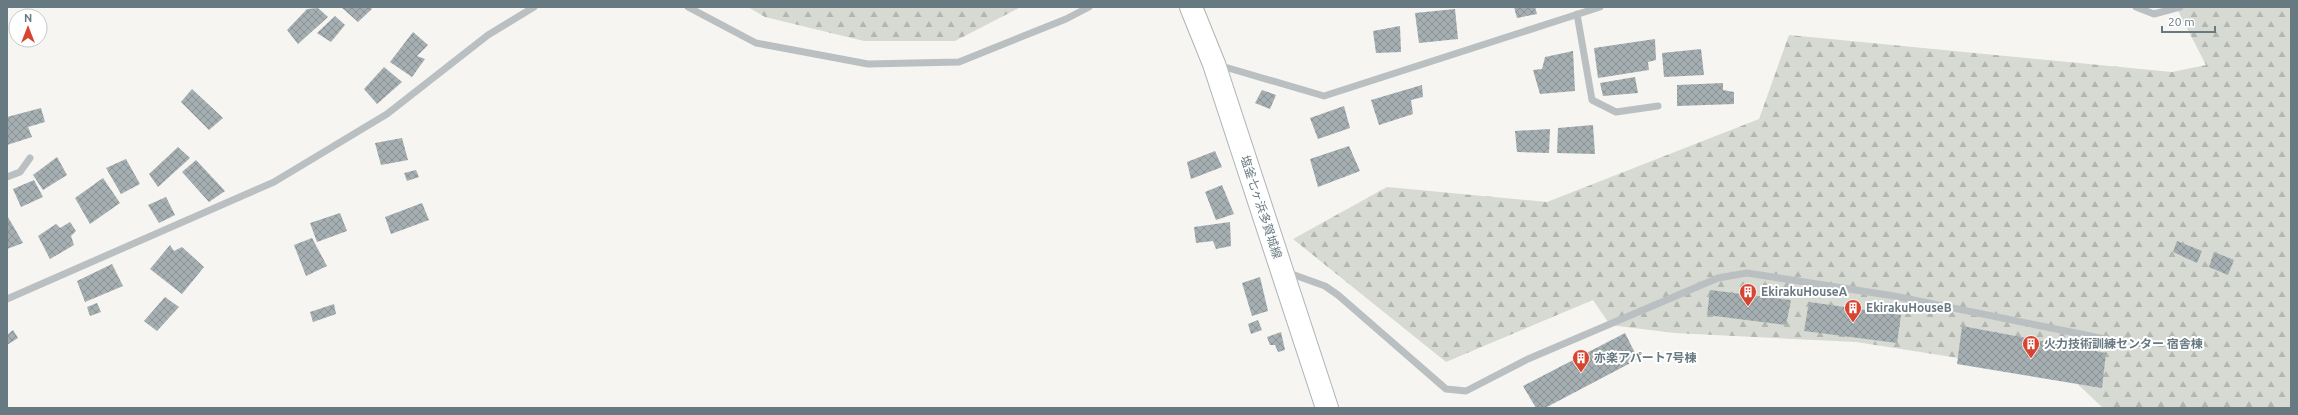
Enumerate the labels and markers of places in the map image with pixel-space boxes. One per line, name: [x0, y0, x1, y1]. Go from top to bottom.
building icon: EkirakuHouseA: [1738, 282, 1758, 307]
place label: EkirakuHouseA: [1761, 285, 1848, 298]
building icon: EkirakuHouseB: [1843, 298, 1863, 323]
place label: EkirakuHouseB: [1866, 301, 1952, 314]
building icon: 火力技術訓練センター 宿舎棟: [2021, 334, 2041, 359]
place label: 火力技術訓練センター 宿舎棟: [2044, 337, 2203, 350]
building icon: 亦楽アパート7号棟: [1571, 348, 1591, 373]
place label: 亦楽アパート7号棟: [1594, 351, 1697, 364]

